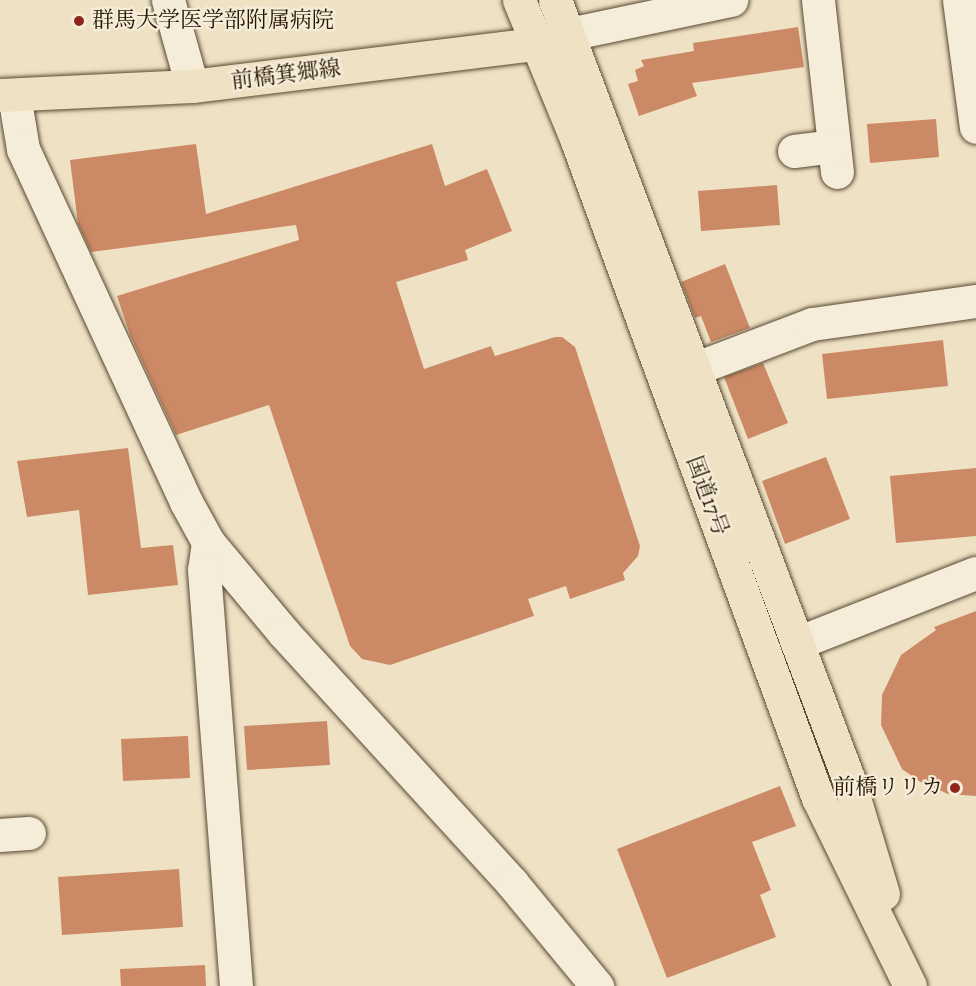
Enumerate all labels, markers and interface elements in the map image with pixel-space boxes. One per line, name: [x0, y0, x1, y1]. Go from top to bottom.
place label: 群馬大学医学部附属病院: [92, 8, 334, 34]
marker: 群馬大学医学部附属病院: [70, 12, 88, 30]
street label: 前橋箕郷線: [230, 55, 342, 95]
street label: 国道17号: [680, 453, 734, 539]
place label: 前橋リリカ: [833, 775, 943, 801]
marker: 前橋リリカ: [948, 781, 962, 795]

